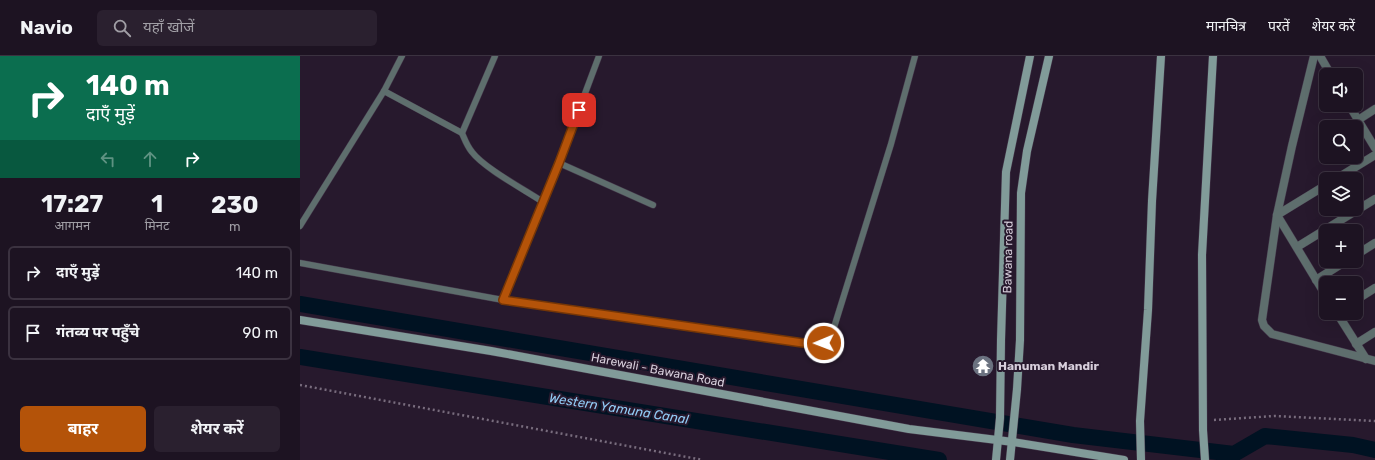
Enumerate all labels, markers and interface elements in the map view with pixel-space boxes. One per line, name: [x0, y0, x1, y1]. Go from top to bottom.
search box: [97, 10, 377, 46]
text: Navio: [20, 16, 73, 39]
icon: search: [111, 17, 133, 39]
text: यहाँ खोजें: [143, 18, 194, 36]
text: मानचित्र: [1206, 18, 1246, 35]
text: परतें: [1268, 18, 1290, 35]
text: शेयर करें: [1312, 18, 1355, 35]
map controls: [1319, 68, 1363, 320]
button: sound: [1319, 68, 1363, 112]
text: 140 m: [86, 69, 170, 102]
icon: right: [20, 72, 72, 124]
pin: [562, 93, 596, 127]
icon: arrive: [568, 99, 590, 121]
text: दाएँ मुड़ें: [86, 103, 135, 125]
button: search: [1319, 120, 1363, 164]
icon: left: [97, 148, 119, 170]
icon: ahead: [139, 148, 161, 170]
icon: right: [181, 148, 203, 170]
button: layers: [1319, 172, 1363, 216]
text: 17:27: [41, 190, 103, 218]
text: 1: [151, 190, 163, 218]
text: 230: [211, 191, 259, 219]
text: आगमन: [55, 218, 90, 233]
text: मिनट: [145, 218, 170, 233]
text: m: [229, 219, 241, 234]
street label: Bawana road: [1000, 221, 1016, 293]
button: +: [1319, 224, 1363, 268]
icon: right: [22, 262, 44, 284]
text: दाएँ मुड़ें: [56, 263, 99, 281]
text: 140 m: [236, 264, 278, 282]
button: −: [1319, 276, 1363, 320]
icon: arrive: [22, 322, 44, 344]
position arrow: [803, 322, 845, 364]
text: गंतव्य पर पहुँचे: [56, 323, 140, 341]
text: 90 m: [243, 324, 278, 342]
street label: Harewali - Bawana Road: [590, 350, 726, 390]
temple icon: Hanuman Mandir: [970, 353, 996, 379]
place label: Hanuman Mandir: [998, 359, 1100, 373]
water label: Western Yamuna Canal: [548, 390, 691, 427]
button: बाहर: [20, 406, 146, 452]
button: शेयर करें: [154, 406, 280, 452]

